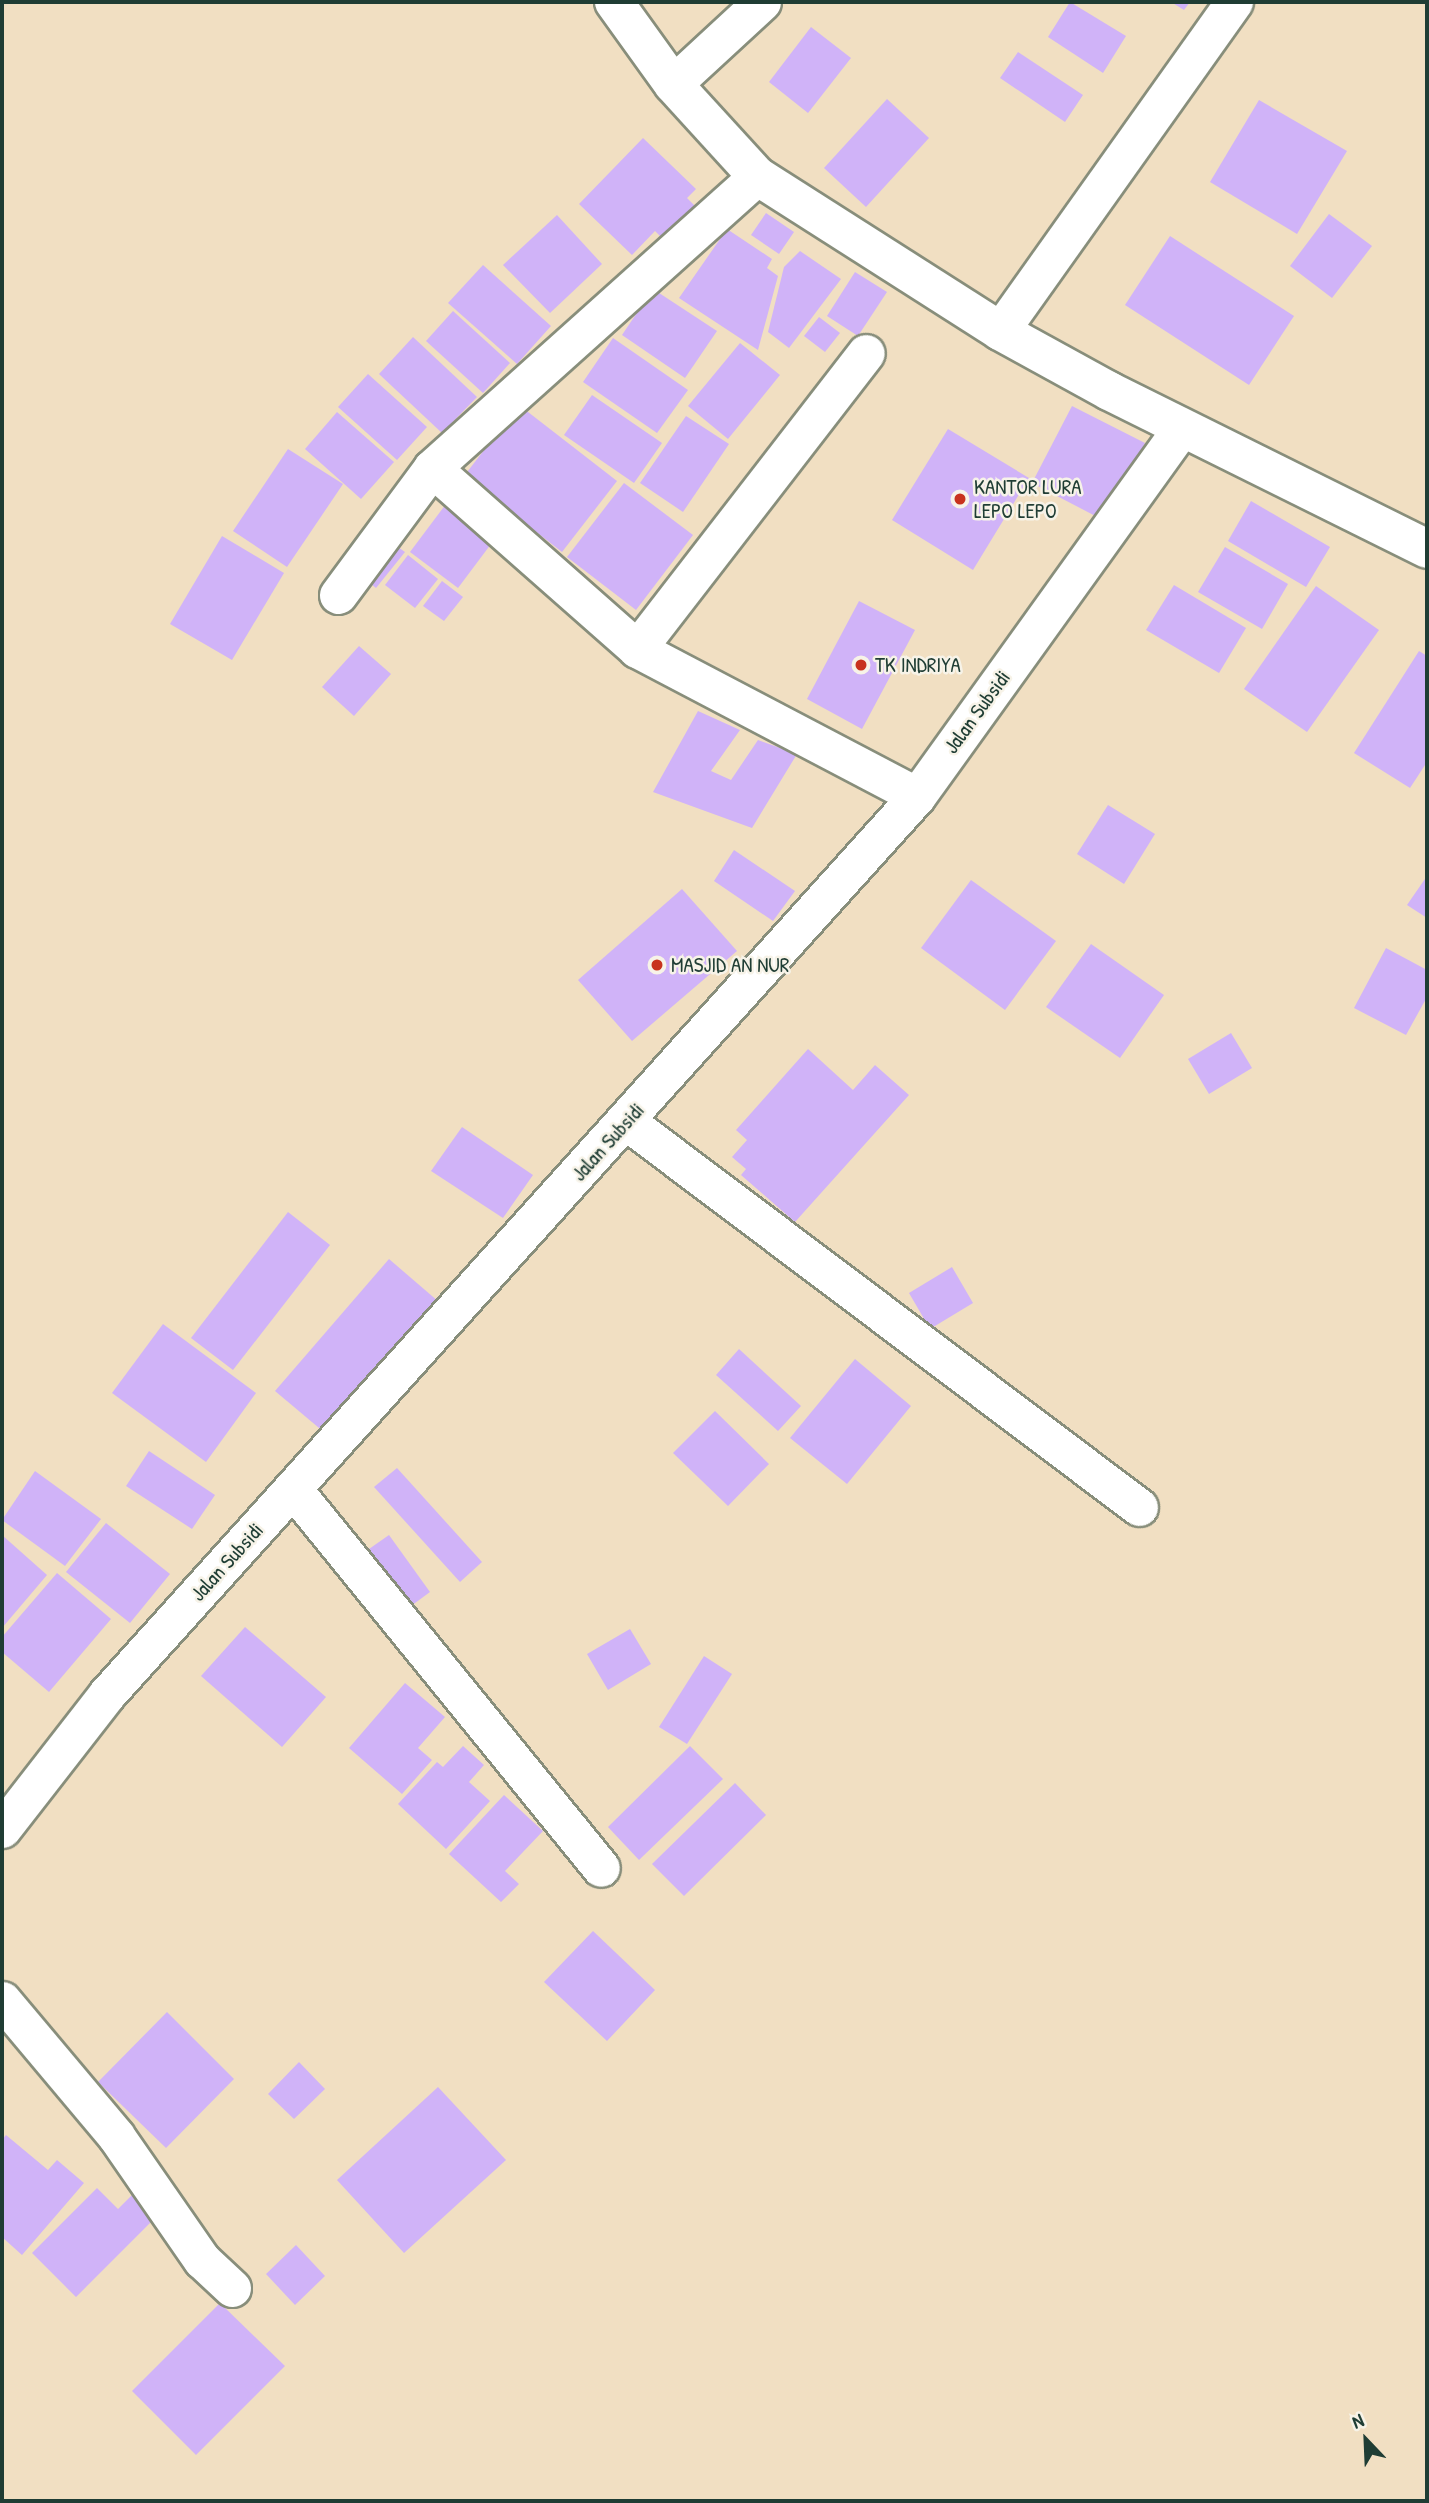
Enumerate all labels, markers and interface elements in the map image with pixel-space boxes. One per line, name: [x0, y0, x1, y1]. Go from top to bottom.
place label: KANTOR LURA LEPO LEPO: [974, 474, 1081, 524]
marker: KANTOR LURA LEPO LEPO: [952, 491, 968, 507]
place label: TK INDRIYA: [875, 652, 961, 678]
marker: TK INDRIYA: [853, 657, 869, 673]
street label: Jalan Subsidi: [938, 666, 1016, 758]
place label: MASJID AN NUR: [671, 952, 789, 978]
marker: MASJID AN NUR: [649, 957, 665, 973]
street label: Jalan Subsidi: [566, 1098, 650, 1186]
street label: Jalan Subsidi: [185, 1518, 269, 1606]
north arrow: [1331, 2405, 1401, 2475]
text: N: [1348, 2407, 1368, 2435]

